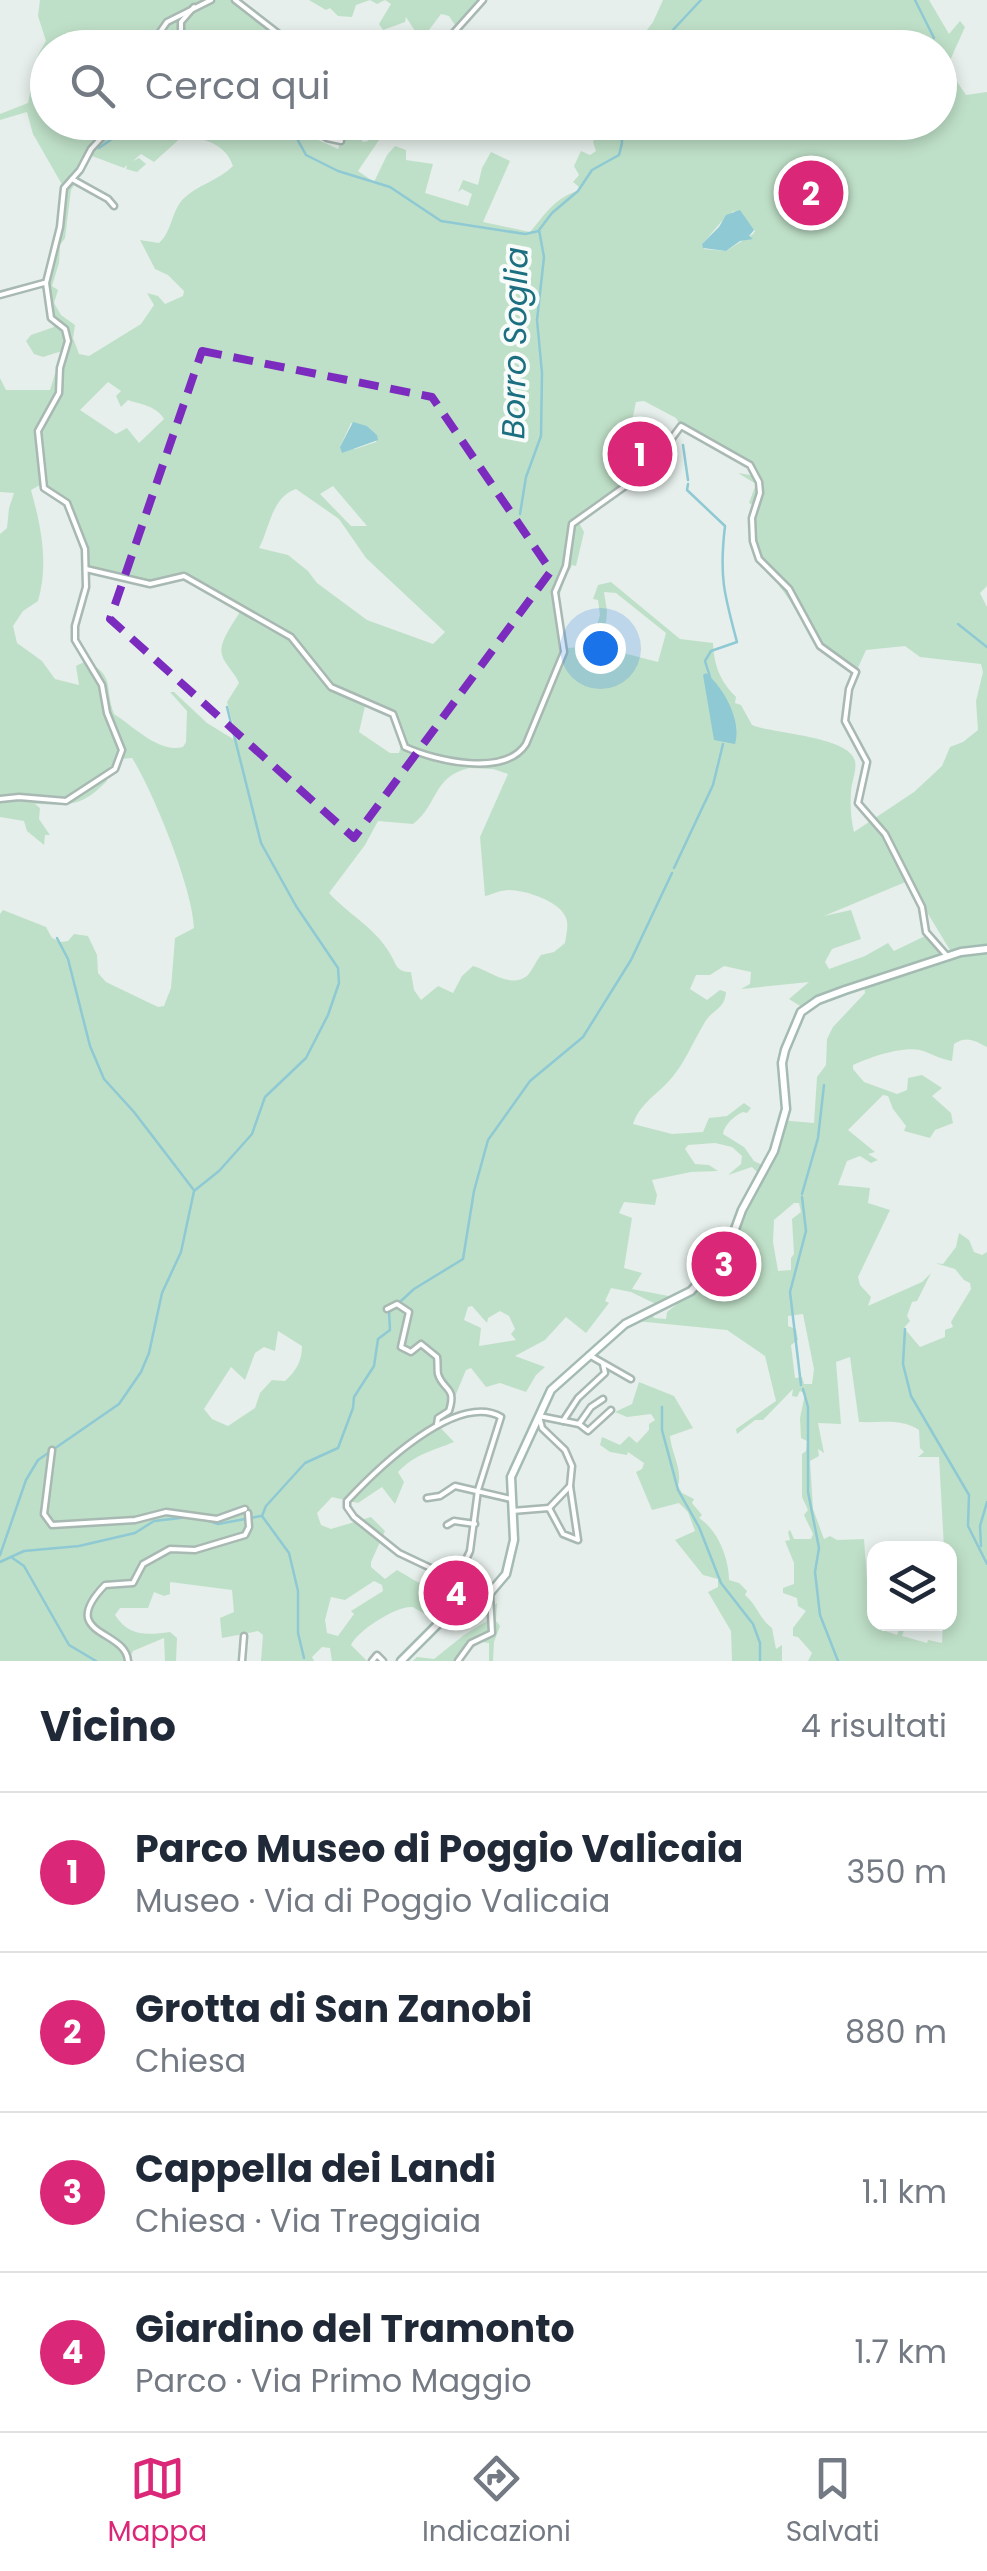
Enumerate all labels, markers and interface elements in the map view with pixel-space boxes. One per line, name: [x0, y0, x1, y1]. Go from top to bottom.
search box: [30, 30, 957, 140]
icon: search: [65, 58, 120, 113]
text: Cerca qui: [145, 59, 330, 112]
pin: 2: [778, 156, 844, 230]
water label: Borro Soglia: [490, 247, 539, 439]
pin: 1: [608, 416, 672, 492]
your location: [575, 623, 626, 674]
pin: 3: [692, 1226, 756, 1302]
map controls: [867, 1541, 957, 1631]
button: layers: [867, 1541, 957, 1631]
pin: 4: [424, 1556, 488, 1630]
text: Vicino: [40, 1697, 176, 1756]
text: 4 risultati: [801, 1703, 947, 1748]
text: Parco Museo di Poggio Valicaia: [135, 1822, 743, 1875]
text: 1: [66, 1849, 79, 1894]
text: 350 m: [846, 1849, 947, 1894]
text: Museo · Via di Poggio Valicaia: [135, 1878, 610, 1923]
text: Grotta di San Zanobi: [135, 1982, 532, 2035]
text: 2: [63, 2009, 82, 2054]
text: 880 m: [845, 2009, 947, 2054]
text: Chiesa: [135, 2038, 246, 2083]
text: Cappella dei Landi: [135, 2142, 496, 2195]
text: 3: [63, 2169, 82, 2214]
text: 1.1 km: [862, 2169, 947, 2214]
text: Chiesa · Via Treggiaia: [135, 2198, 481, 2243]
text: Giardino del Tramonto: [135, 2302, 575, 2355]
text: 4: [62, 2329, 83, 2374]
text: 1.7 km: [855, 2329, 947, 2374]
text: Parco · Via Primo Maggio: [135, 2358, 532, 2403]
tab: Mappa: [107, 2451, 207, 2553]
tab: Indicazioni: [422, 2451, 571, 2553]
tab: Salvati: [786, 2451, 880, 2553]

